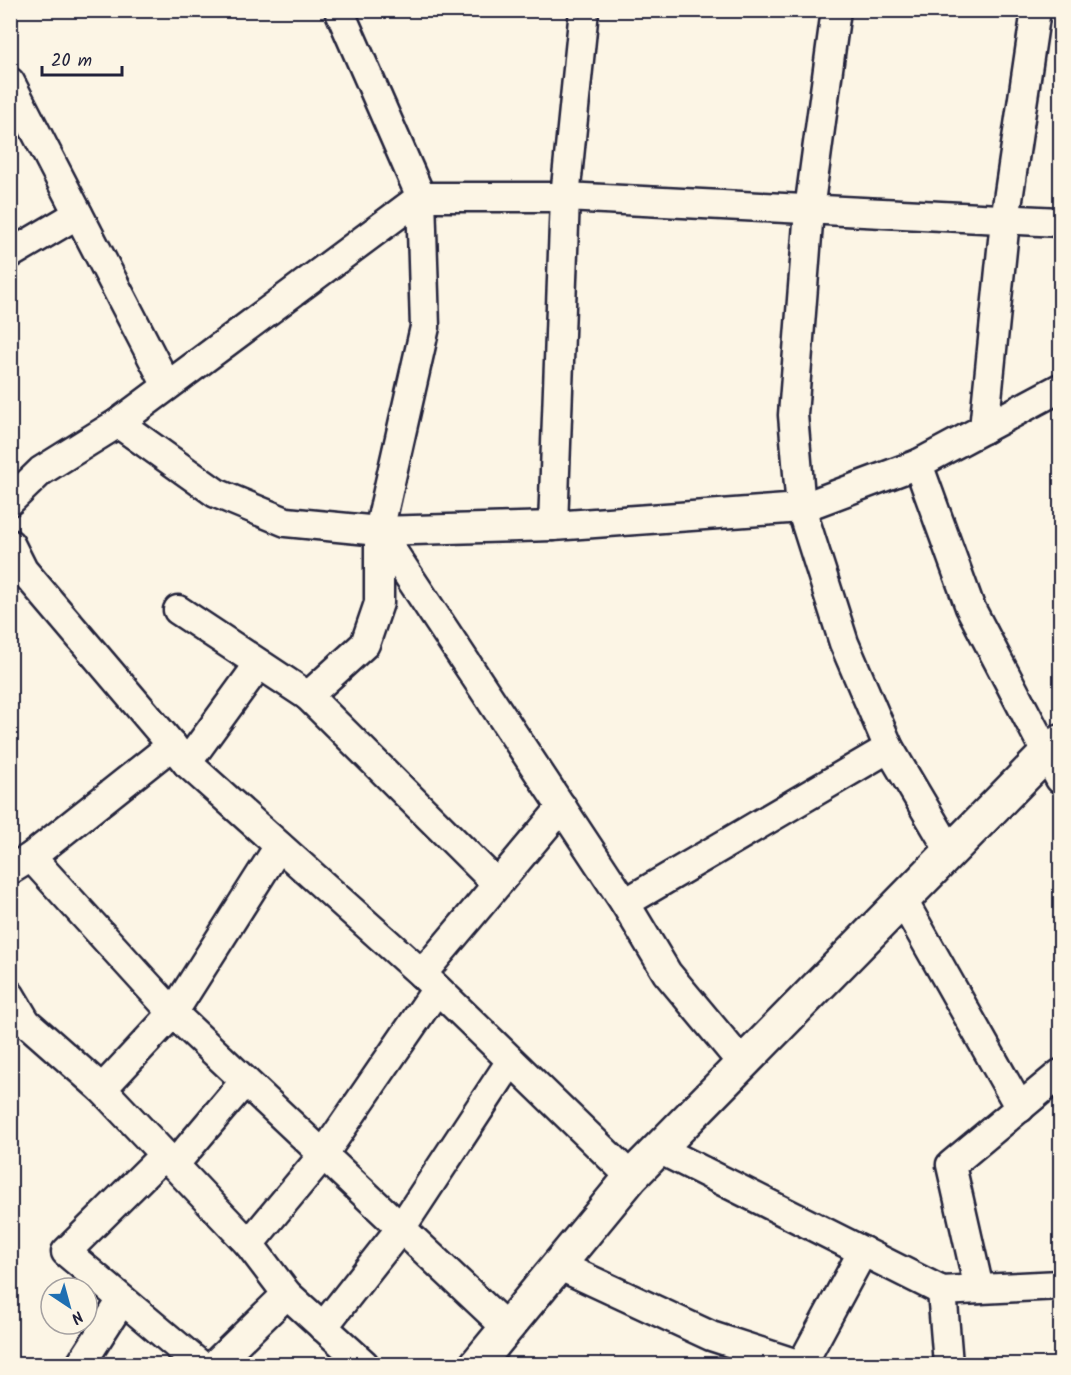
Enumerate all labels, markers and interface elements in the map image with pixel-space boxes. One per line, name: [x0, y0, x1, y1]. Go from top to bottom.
scale bar: [42, 39, 122, 77]
text: 20 m: [51, 47, 92, 76]
north arrow: [39, 1276, 99, 1336]
text: N: [65, 1304, 88, 1330]

